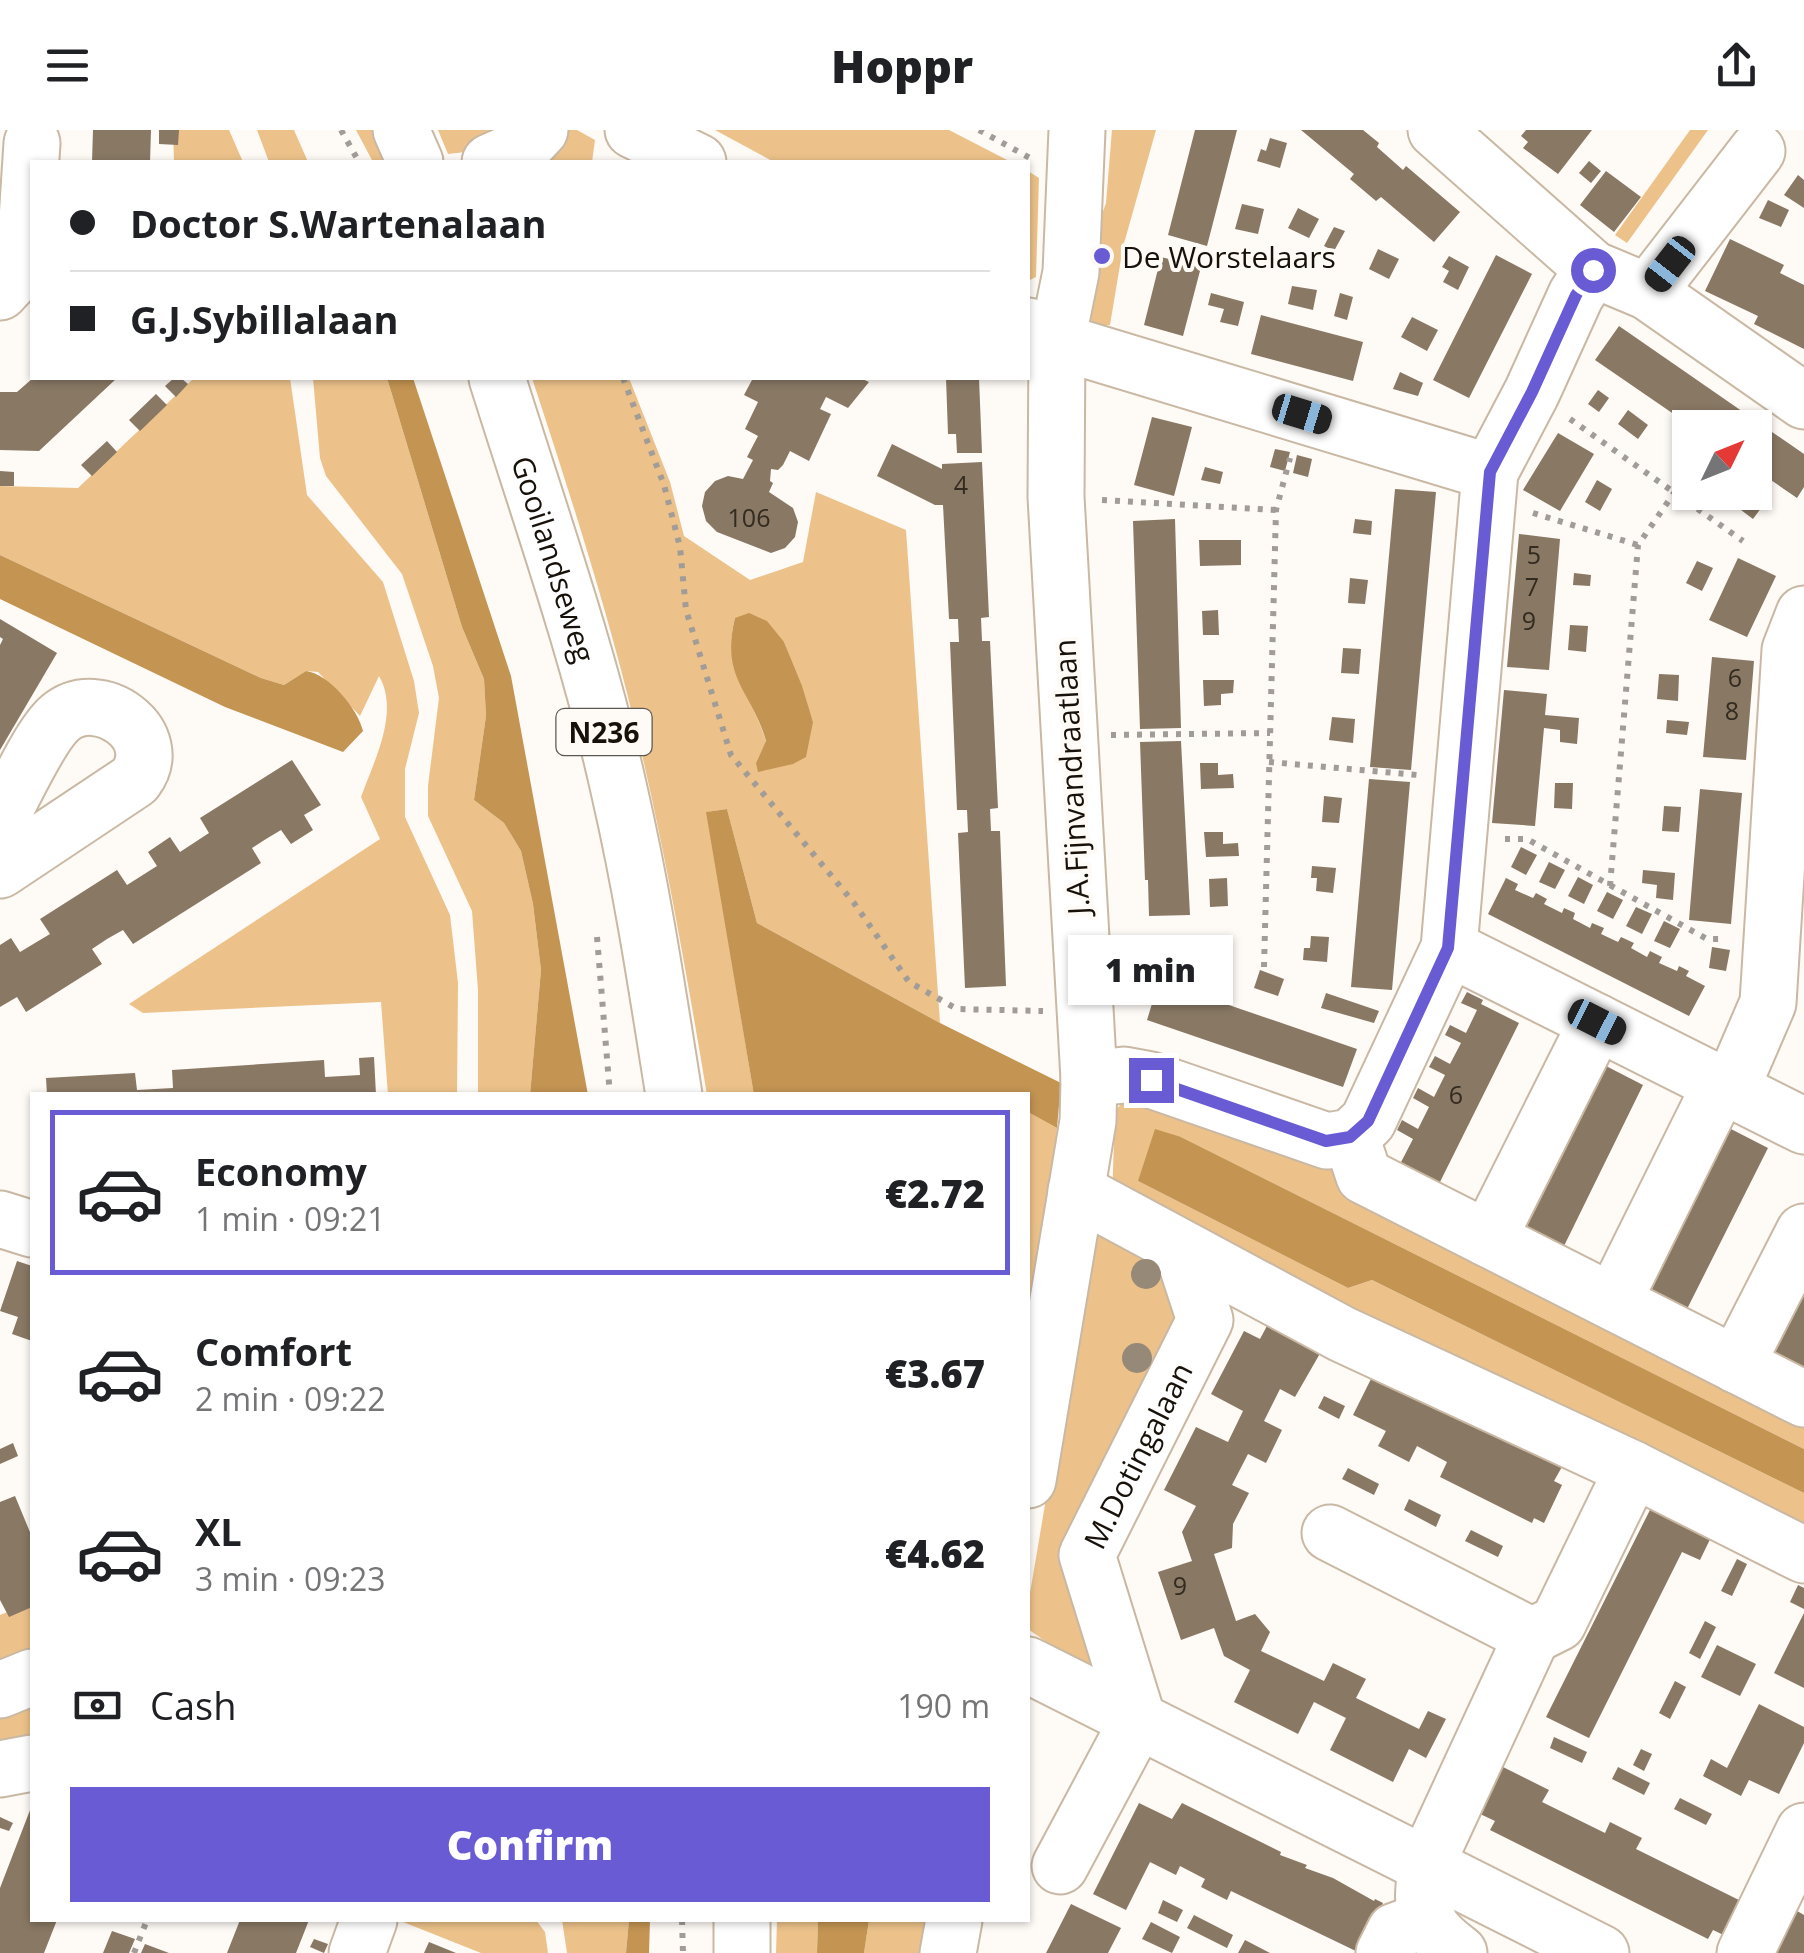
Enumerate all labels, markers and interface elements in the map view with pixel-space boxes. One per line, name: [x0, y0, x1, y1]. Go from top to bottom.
text: Hoppr: [831, 35, 973, 96]
icon: menu: [40, 38, 95, 93]
icon: share: [1709, 38, 1764, 93]
text: Doctor S.Wartenalaan: [130, 197, 546, 249]
car: [1640, 231, 1700, 297]
place label: De Worstelaars: [1122, 236, 1336, 277]
marker: De Worstelaars: [1091, 245, 1113, 267]
route start: [1571, 248, 1616, 293]
text: G.J.Sybillalaan: [130, 293, 399, 345]
car: [1269, 391, 1335, 437]
north arrow: [1672, 410, 1772, 510]
map controls: [1672, 410, 1772, 510]
street label: Gooilandseweg: [503, 450, 606, 667]
house number: 4: [954, 467, 968, 501]
house number: 106: [728, 500, 770, 534]
house number: 5: [1527, 537, 1541, 571]
house number: 7: [1525, 569, 1539, 603]
house number: 9: [1522, 603, 1536, 637]
street label: J.A.Fijnvandraatlaan: [1043, 638, 1099, 919]
house number: 6: [1728, 660, 1742, 694]
house number: 8: [1725, 693, 1739, 727]
road number: N236: [556, 709, 652, 755]
callout: 1 min: [1068, 935, 1234, 1005]
text: 1 min: [1105, 948, 1196, 991]
car: [1563, 995, 1631, 1049]
route end: [1129, 1058, 1174, 1103]
house number: 6: [1449, 1077, 1463, 1111]
text: Economy: [195, 1145, 367, 1197]
icon: car: [75, 1148, 165, 1238]
text: €2.72: [885, 1167, 985, 1219]
text: 1 min · 09:21: [195, 1197, 386, 1240]
text: Comfort: [195, 1325, 352, 1377]
icon: car: [75, 1328, 165, 1418]
text: €3.67: [885, 1347, 985, 1399]
street label: M.Dotingalaan: [1073, 1355, 1201, 1555]
text: 2 min · 09:22: [195, 1377, 386, 1420]
text: XL: [195, 1505, 242, 1557]
icon: car: [75, 1508, 165, 1598]
text: €4.62: [885, 1527, 985, 1579]
text: 3 min · 09:23: [195, 1557, 386, 1600]
house number: 9: [1173, 1568, 1187, 1602]
icon: cash: [70, 1678, 125, 1733]
text: Cash: [150, 1679, 236, 1731]
text: 190 m: [897, 1684, 990, 1727]
button: Confirm: [70, 1787, 990, 1902]

